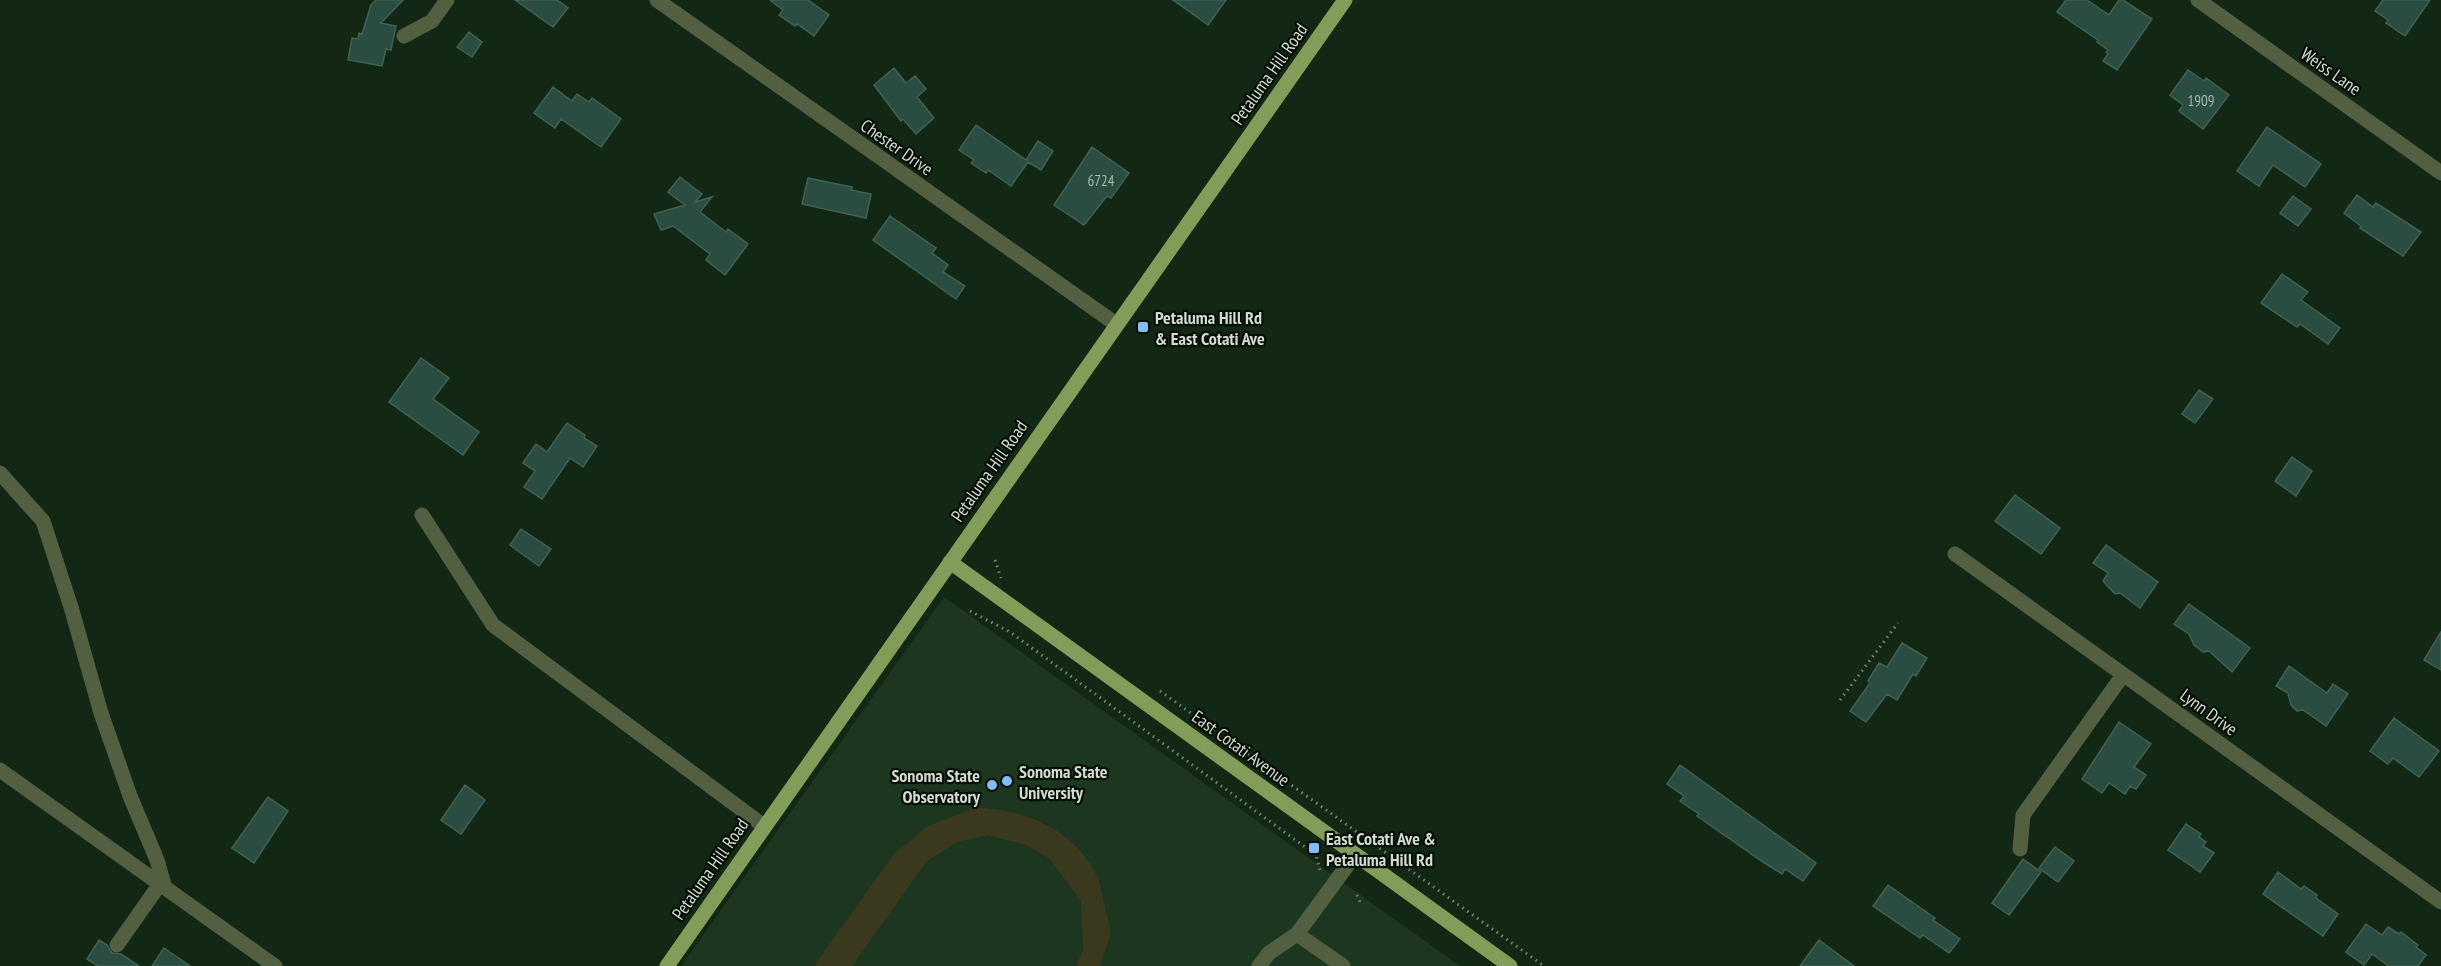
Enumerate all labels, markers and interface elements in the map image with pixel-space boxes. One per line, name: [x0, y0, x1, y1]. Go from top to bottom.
street label: Petaluma Hill Road: [1226, 19, 1312, 129]
street label: Weiss Lane: [2296, 42, 2366, 100]
house number: 1909: [2187, 91, 2215, 110]
street label: Chester Drive: [856, 114, 938, 180]
house number: 6724: [1087, 171, 1115, 190]
place label: Petaluma Hill Rd & East Cotati Ave: [1155, 306, 1265, 350]
marker: Petaluma Hill Rd & East Cotati Ave: [1136, 320, 1150, 334]
street label: Petaluma Hill Road: [946, 416, 1032, 526]
street label: Lynn Drive: [2176, 684, 2242, 740]
street label: East Cotati Avenue: [1188, 705, 1294, 791]
place label: Sonoma State University: [1019, 760, 1108, 804]
place label: Sonoma State Observatory: [891, 764, 981, 808]
marker: Sonoma State University: [1000, 774, 1014, 788]
marker: Sonoma State Observatory: [985, 778, 999, 792]
street label: Petaluma Hill Road: [667, 814, 753, 924]
place label: East Cotati Ave & Petaluma Hill Rd: [1326, 827, 1436, 871]
marker: East Cotati Ave & Petaluma Hill Rd: [1307, 841, 1321, 855]

